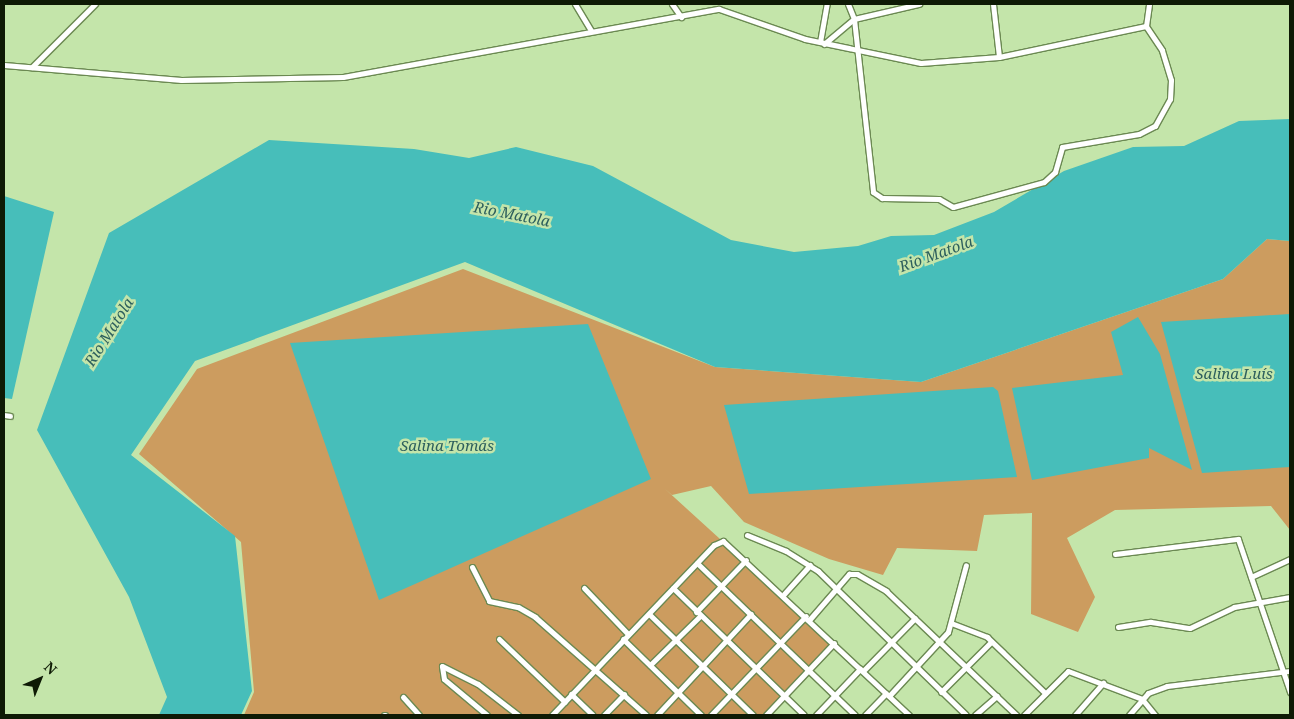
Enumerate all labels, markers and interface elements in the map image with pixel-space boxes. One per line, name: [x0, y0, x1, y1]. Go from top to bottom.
water label: Rio Matola: [472, 198, 552, 230]
water label: Rio Matola: [897, 232, 975, 276]
water label: Rio Matola: [81, 295, 137, 369]
water label: Salina Luís: [1195, 365, 1273, 383]
water label: Salina Tomás: [400, 437, 494, 455]
north arrow: [15, 654, 65, 704]
text: N: [40, 657, 61, 679]

